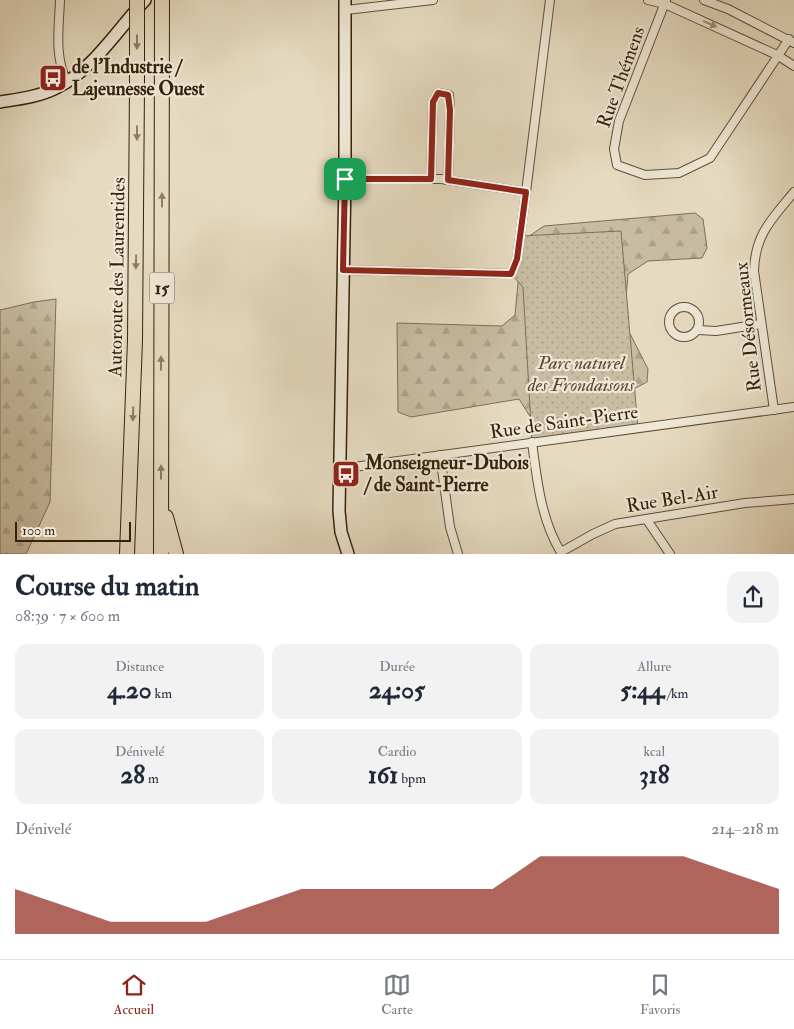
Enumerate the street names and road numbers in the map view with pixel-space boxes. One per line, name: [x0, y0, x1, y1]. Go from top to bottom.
street label: Rue Thémens: [592, 23, 650, 131]
street label: Autoroute des Laurentides: [103, 177, 131, 378]
street label: Rue Désormeaux: [729, 261, 767, 393]
road number: 15: [150, 272, 174, 304]
street label: Rue de Saint-Pierre: [488, 400, 640, 444]
street label: Rue Bel-Air: [624, 480, 720, 518]

